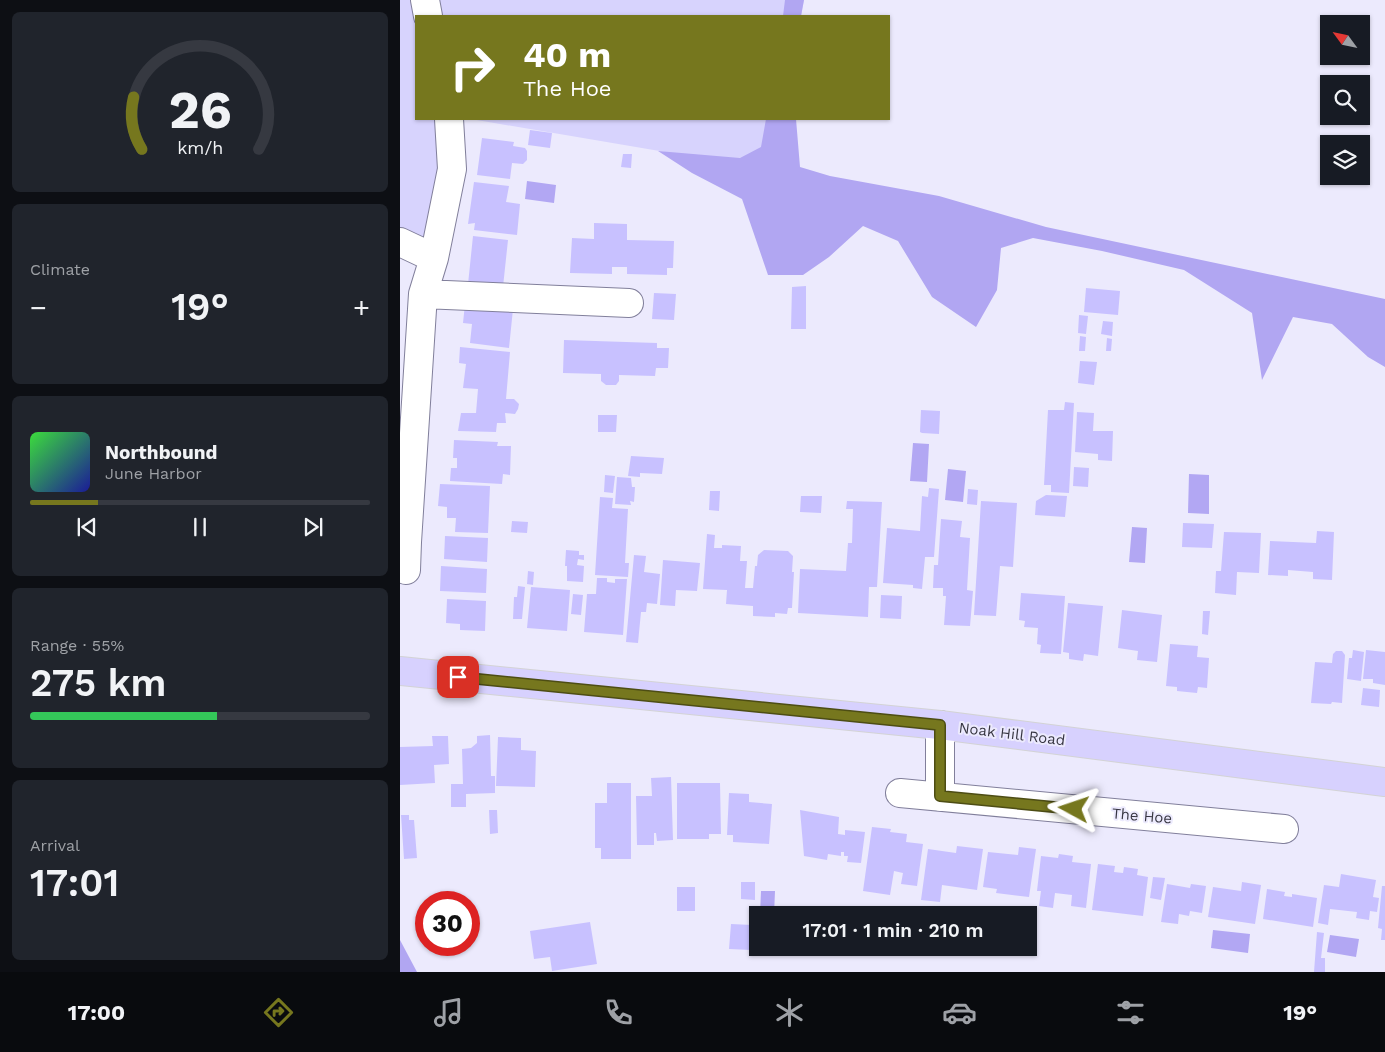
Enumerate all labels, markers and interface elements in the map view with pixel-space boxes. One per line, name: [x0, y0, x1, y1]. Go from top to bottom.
north arrow: [1320, 15, 1370, 65]
map controls: [1320, 15, 1370, 185]
text: 40 m: [523, 34, 611, 76]
icon: right: [440, 35, 505, 100]
button: search: [1320, 75, 1370, 125]
text: The Hoe: [523, 76, 612, 101]
text: 26: [168, 80, 232, 141]
button: layers: [1320, 135, 1370, 185]
text: km/h: [177, 137, 223, 158]
text: Climate: [30, 260, 90, 279]
text: 19°: [171, 285, 229, 329]
text: −: [30, 291, 47, 324]
text: +: [353, 291, 370, 324]
text: Northbound: [105, 441, 217, 464]
text: June Harbor: [105, 464, 202, 483]
icon: previous: [73, 513, 101, 541]
icon: pause: [186, 513, 214, 541]
icon: next: [299, 513, 327, 541]
text: Range · 55%: [30, 636, 124, 655]
pin: [437, 656, 479, 698]
text: 275 km: [30, 661, 166, 705]
icon: arrive: [444, 663, 472, 691]
street label: Noak Hill Road: [958, 719, 1066, 749]
position arrow: [1047, 782, 1099, 834]
street label: The Hoe: [1111, 804, 1173, 828]
text: Arrival: [30, 836, 80, 855]
text: 17:01: [30, 861, 119, 905]
speed limit sign: 30: [415, 891, 480, 956]
text: 17:01 · 1 min · 210 m: [802, 919, 984, 942]
icon: directions: [261, 995, 296, 1030]
icon: music: [431, 995, 466, 1030]
icon: phone: [601, 995, 636, 1030]
icon: climate: [772, 995, 807, 1030]
icon: car: [942, 995, 977, 1030]
icon: filters: [1113, 995, 1148, 1030]
text: 17:00: [68, 1000, 125, 1025]
text: 19°: [1283, 1000, 1317, 1025]

